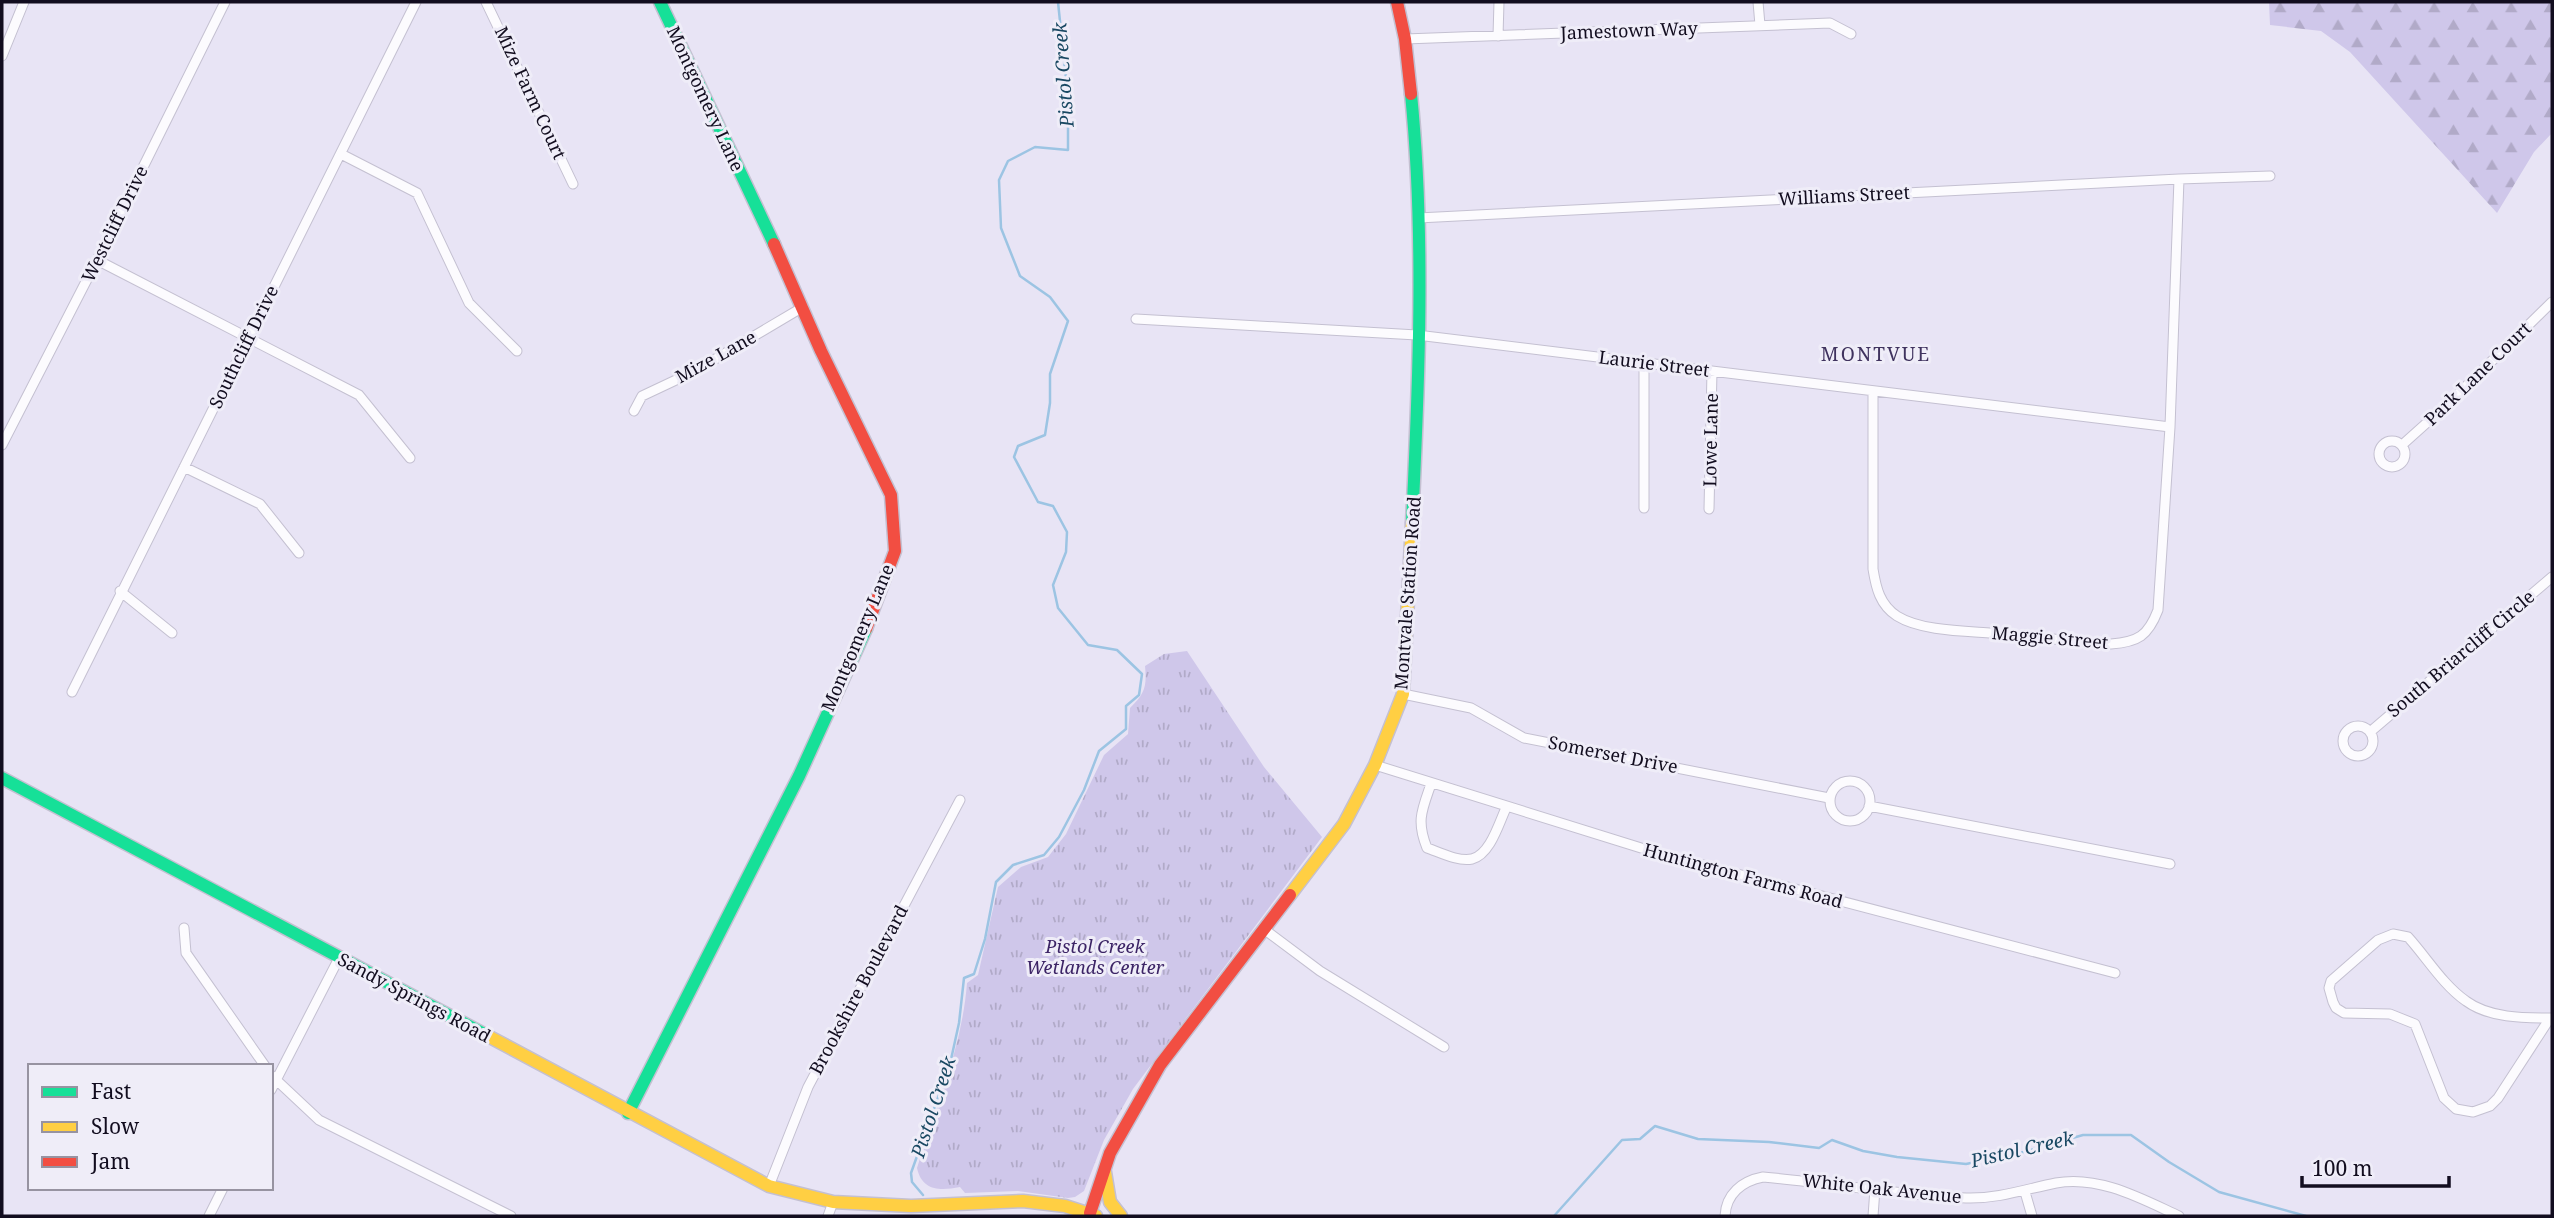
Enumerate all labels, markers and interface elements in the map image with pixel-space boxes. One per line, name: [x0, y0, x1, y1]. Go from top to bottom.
street label: Jamestown Way: [1559, 16, 1699, 44]
water label: Pistol Creek: [1046, 21, 1080, 129]
street label: Mize Farm Court: [490, 22, 572, 163]
street label: Montgomery Lane: [662, 22, 750, 175]
street label: Westcliff Drive: [76, 161, 153, 286]
street label: Williams Street: [1778, 180, 1910, 210]
street label: Southcliff Drive: [203, 281, 283, 412]
street label: Park Lane Court: [2419, 316, 2536, 430]
street label: Mize Lane: [671, 324, 760, 388]
district label: MONTVUE: [1821, 341, 1931, 367]
street label: Laurie Street: [1597, 344, 1711, 382]
street label: Lowe Lane: [1697, 393, 1723, 487]
street label: Montvale Station Road: [1388, 495, 1426, 691]
street label: Montgomery Lane: [815, 560, 899, 715]
street label: South Briarcliff Circle: [2382, 584, 2539, 722]
street label: Maggie Street: [1991, 620, 2109, 654]
street label: Somerset Drive: [1546, 730, 1680, 778]
street label: Huntington Farms Road: [1641, 837, 1846, 913]
street label: Brookshire Boulevard: [803, 901, 913, 1078]
park label: Pistol Creek Wetlands Center: [1026, 934, 1165, 979]
street label: Sandy Springs Road: [334, 947, 495, 1048]
water label: Pistol Creek: [904, 1052, 962, 1162]
legend: [28, 1064, 273, 1190]
text: Fast: [91, 1077, 131, 1105]
text: Slow: [91, 1112, 140, 1140]
water label: Pistol Creek: [1967, 1124, 2077, 1174]
scale bar: [2302, 1144, 2449, 1188]
text: Jam: [90, 1147, 130, 1175]
text: 100 m: [2312, 1154, 2373, 1182]
street label: White Oak Avenue: [1801, 1168, 1963, 1208]

